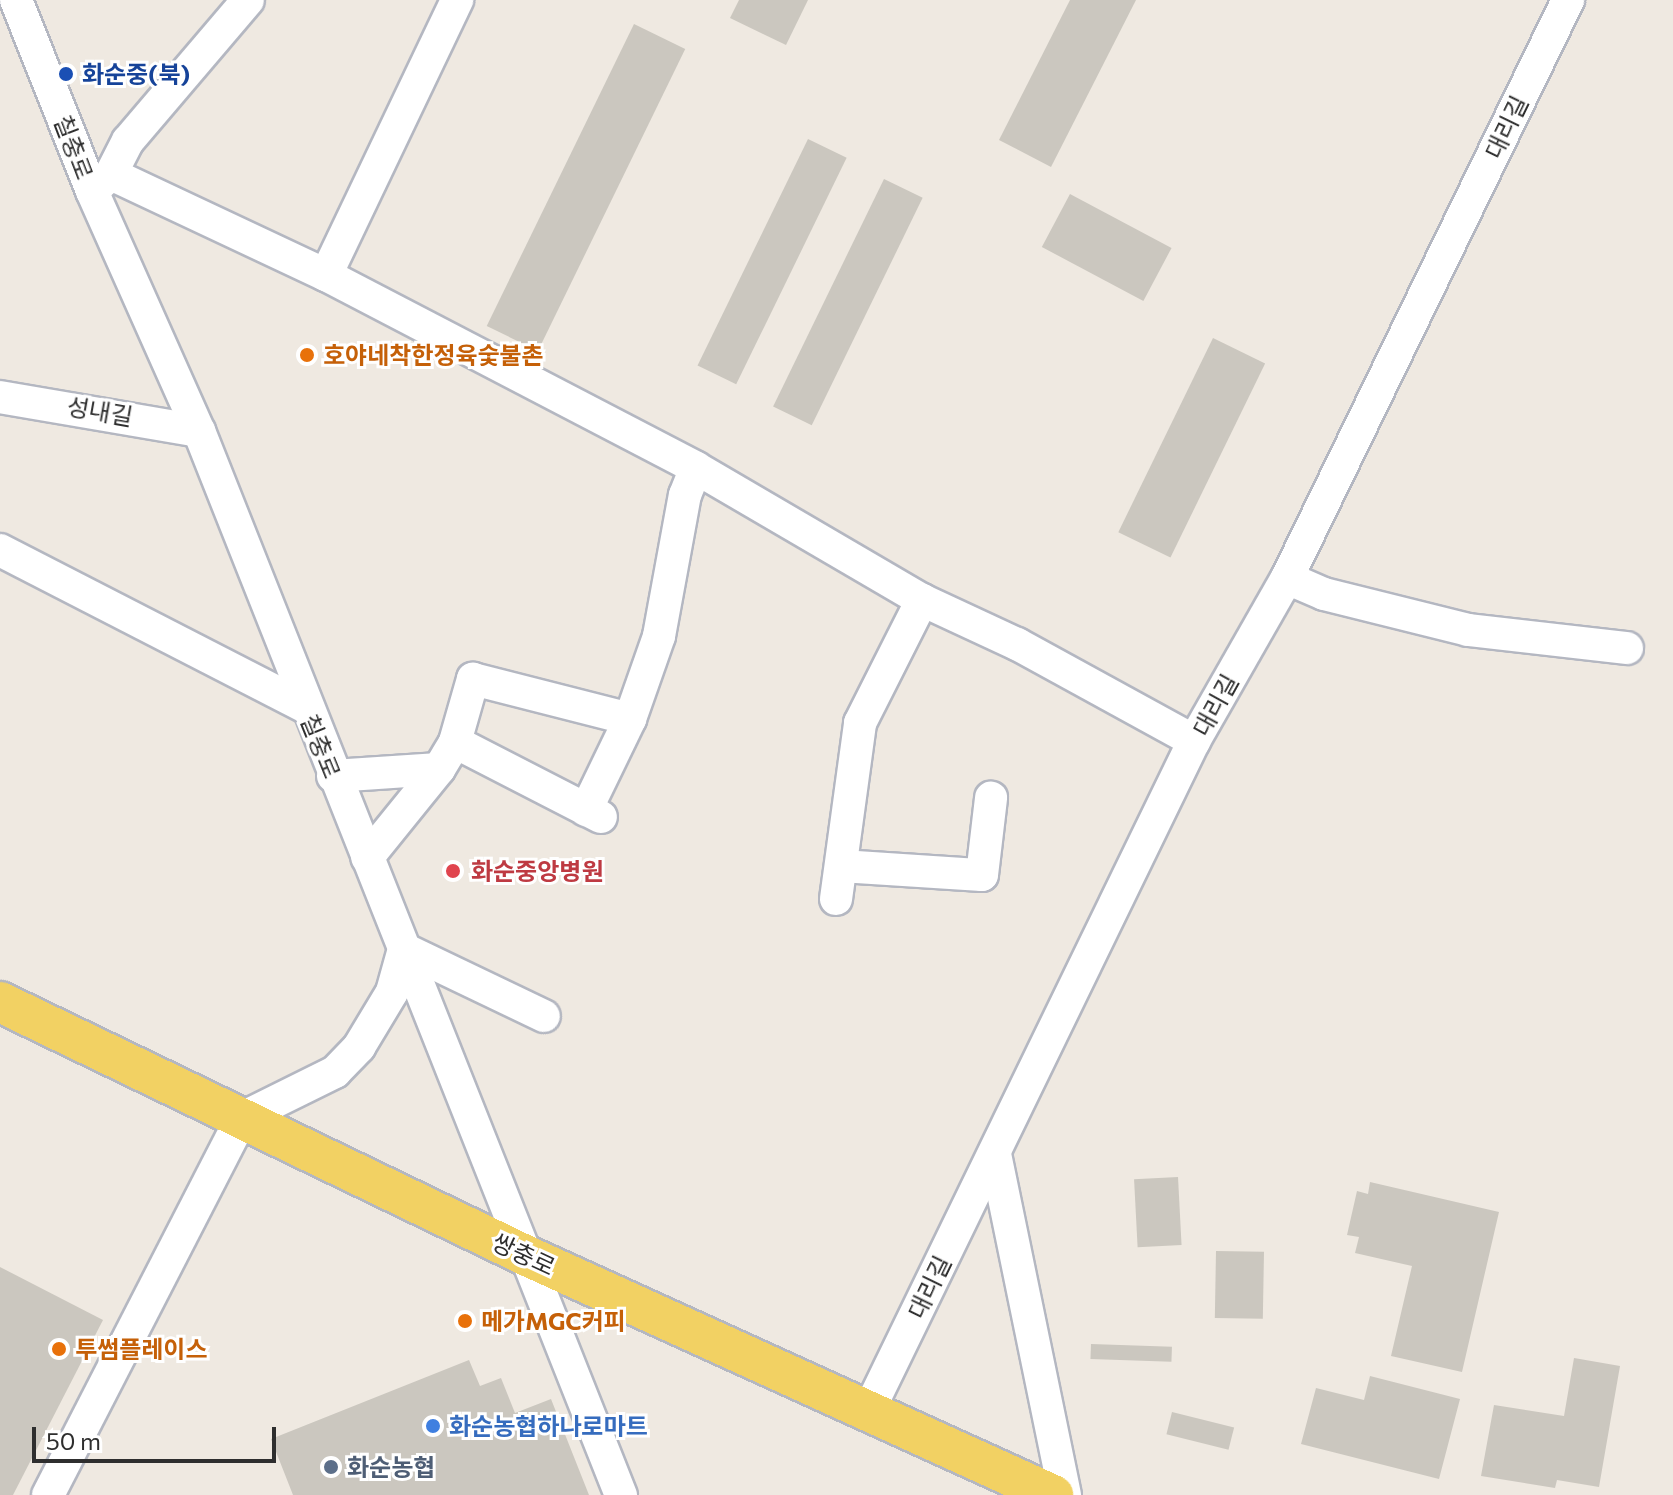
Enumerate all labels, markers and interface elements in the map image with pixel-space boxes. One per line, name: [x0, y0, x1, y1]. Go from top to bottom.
place label: 화순중(북): [82, 60, 190, 88]
marker: 화순중(북): [57, 65, 75, 83]
street label: 대리길: [1479, 91, 1533, 163]
street label: 칠충로: [49, 111, 99, 183]
place label: 호야네착한정육숯불촌: [323, 341, 544, 369]
marker: 호야네착한정육숯불촌: [298, 346, 316, 364]
street label: 성내길: [65, 391, 135, 431]
street label: 대리길: [1186, 669, 1244, 741]
street label: 칠충로: [295, 710, 347, 782]
place label: 화순중앙병원: [471, 857, 603, 885]
marker: 화순중앙병원: [442, 860, 464, 882]
street label: 쌍충로: [488, 1227, 560, 1281]
street label: 대리길: [902, 1251, 956, 1323]
place label: 메가MGC커피: [481, 1307, 626, 1335]
marker: 메가MGC커피: [456, 1312, 474, 1330]
place label: 투썸플레이스: [75, 1335, 207, 1363]
marker: 투썸플레이스: [50, 1340, 68, 1358]
scale bar: [36, 1411, 280, 1461]
place label: 화순농협하나로마트: [449, 1412, 648, 1440]
marker: 화순농협하나로마트: [424, 1417, 442, 1435]
text: 50 m: [46, 1426, 101, 1455]
place label: 화순농협: [347, 1453, 435, 1481]
marker: 화순농협: [322, 1458, 340, 1476]

